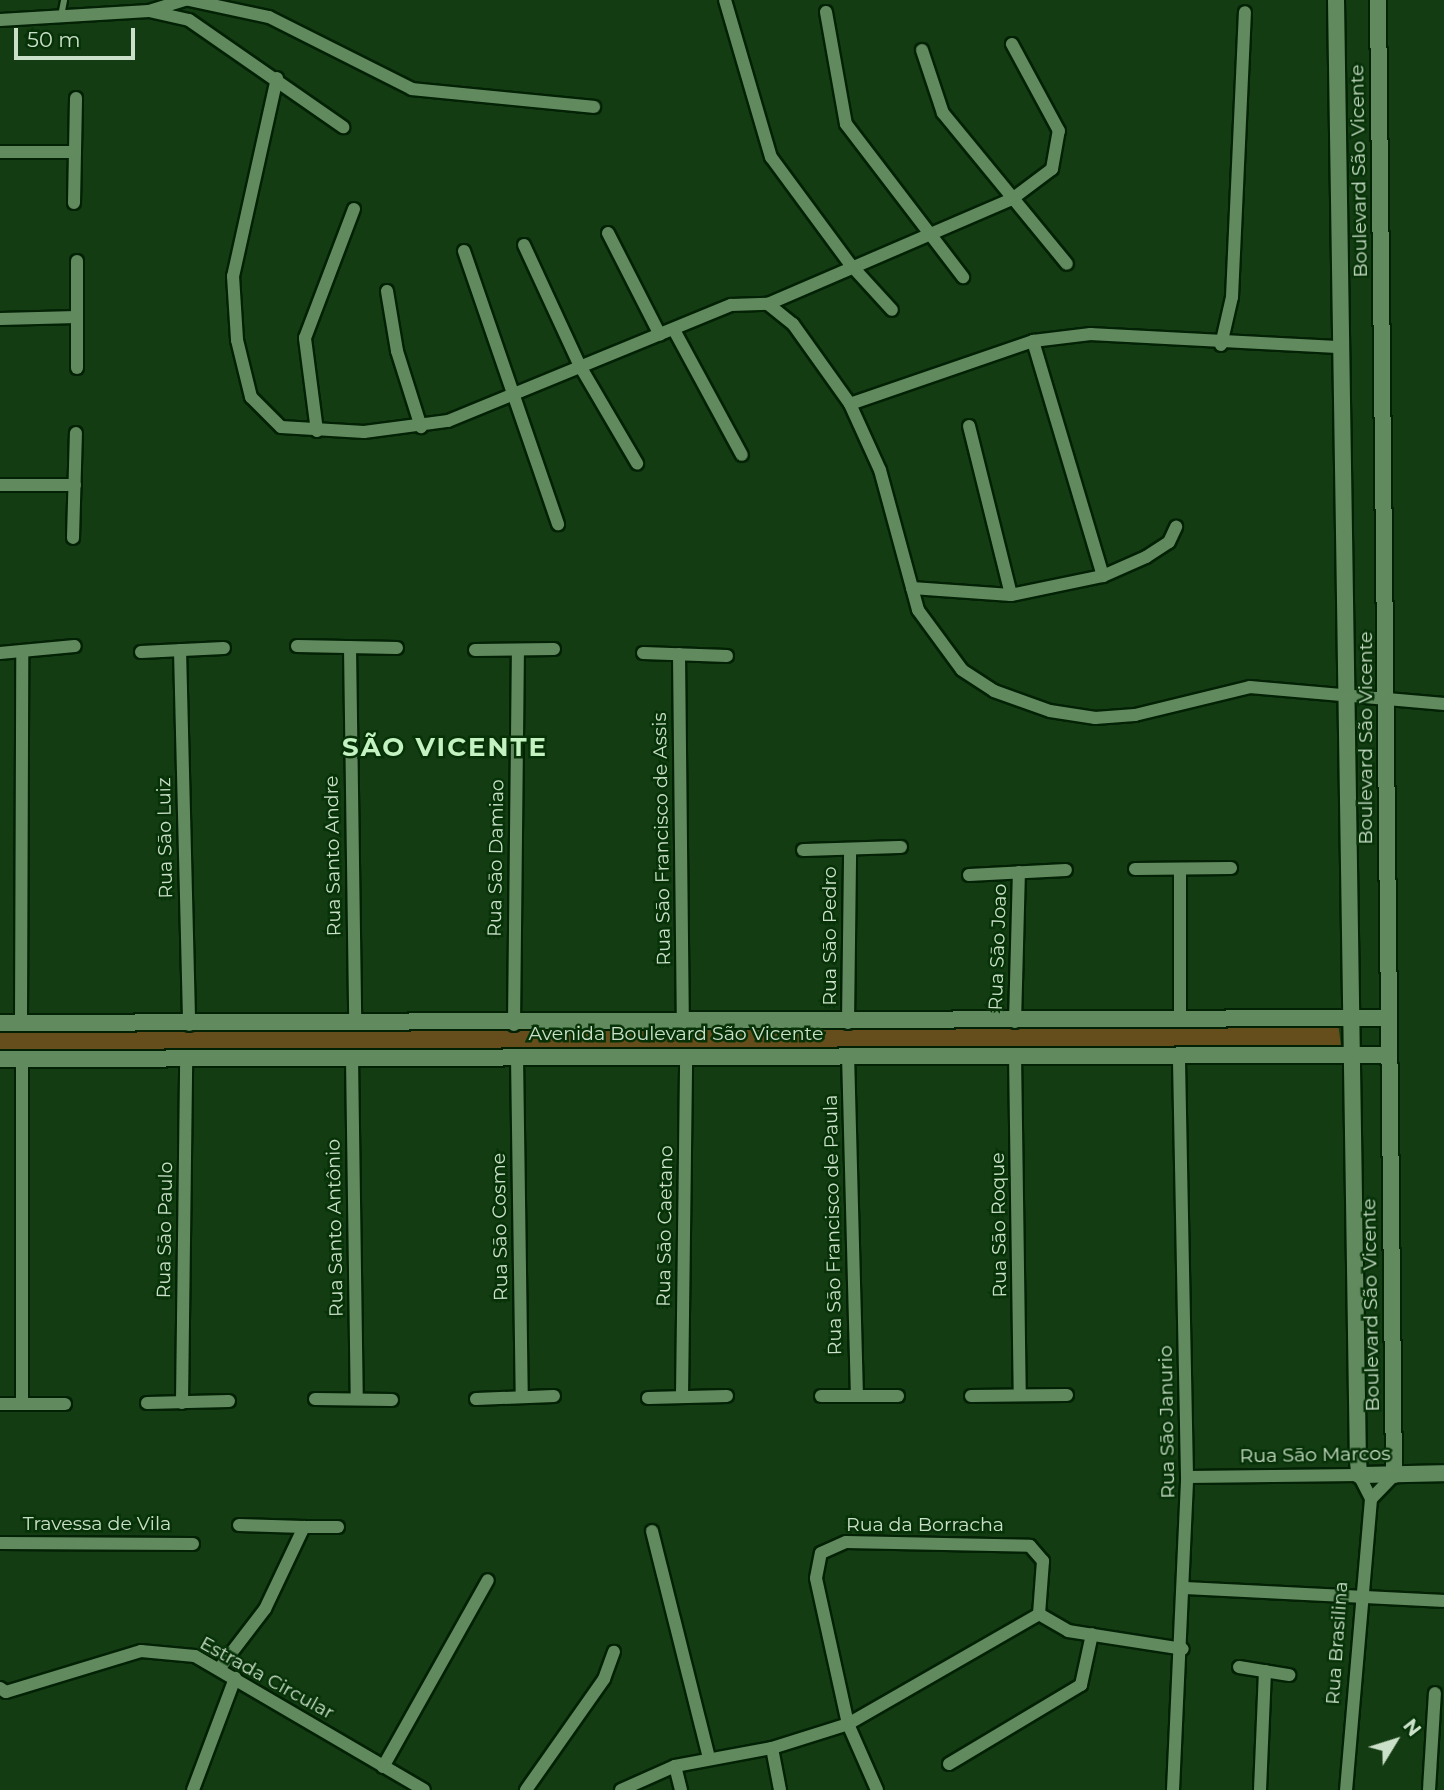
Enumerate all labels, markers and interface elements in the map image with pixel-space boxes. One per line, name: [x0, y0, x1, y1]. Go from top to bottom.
scale bar: [18, 14, 138, 58]
text: 50 m: [27, 27, 81, 52]
street label: Boulevard São Vicente: [1346, 64, 1372, 278]
street label: Boulevard São Vicente: [1355, 631, 1377, 845]
street label: Rua Sāo Francisco de Assis: [648, 712, 676, 966]
district label: SÃO VICENTE: [343, 732, 547, 764]
street label: Rua Santo Andre: [320, 775, 346, 937]
street label: Rua Sāo Luiz: [153, 777, 177, 899]
street label: Rua Sāo Damiao: [483, 779, 509, 937]
street label: Rua Sāo Pedro: [819, 866, 841, 1006]
street label: Rua Sāo Joao: [984, 883, 1012, 1011]
street label: Avenida Boulevard São Vicente: [529, 1023, 823, 1045]
street label: Rua Sāo Francisco de Paula: [819, 1095, 847, 1355]
street label: Rua Santo Antônio: [322, 1139, 348, 1317]
street label: Rua Sāo Caetano: [652, 1145, 678, 1307]
street label: Rua Sāo Roque: [986, 1152, 1012, 1298]
street label: Rua Sāo Cosme: [487, 1153, 513, 1301]
street label: Rua Sāo Paulo: [152, 1161, 178, 1299]
street label: Boulevard São Vicente: [1358, 1198, 1384, 1412]
street label: Rua Sāo Janurio: [1154, 1345, 1180, 1499]
street label: Rua Sāo Marcos: [1239, 1442, 1391, 1468]
street label: Travessa de Vila: [23, 1513, 171, 1535]
street label: Rua da Borracha: [846, 1514, 1004, 1536]
street label: Rua Brasilina: [1321, 1580, 1353, 1706]
street label: Estrada Circular: [196, 1632, 338, 1724]
north arrow: [1360, 1706, 1430, 1776]
text: N: [1398, 1715, 1426, 1741]

